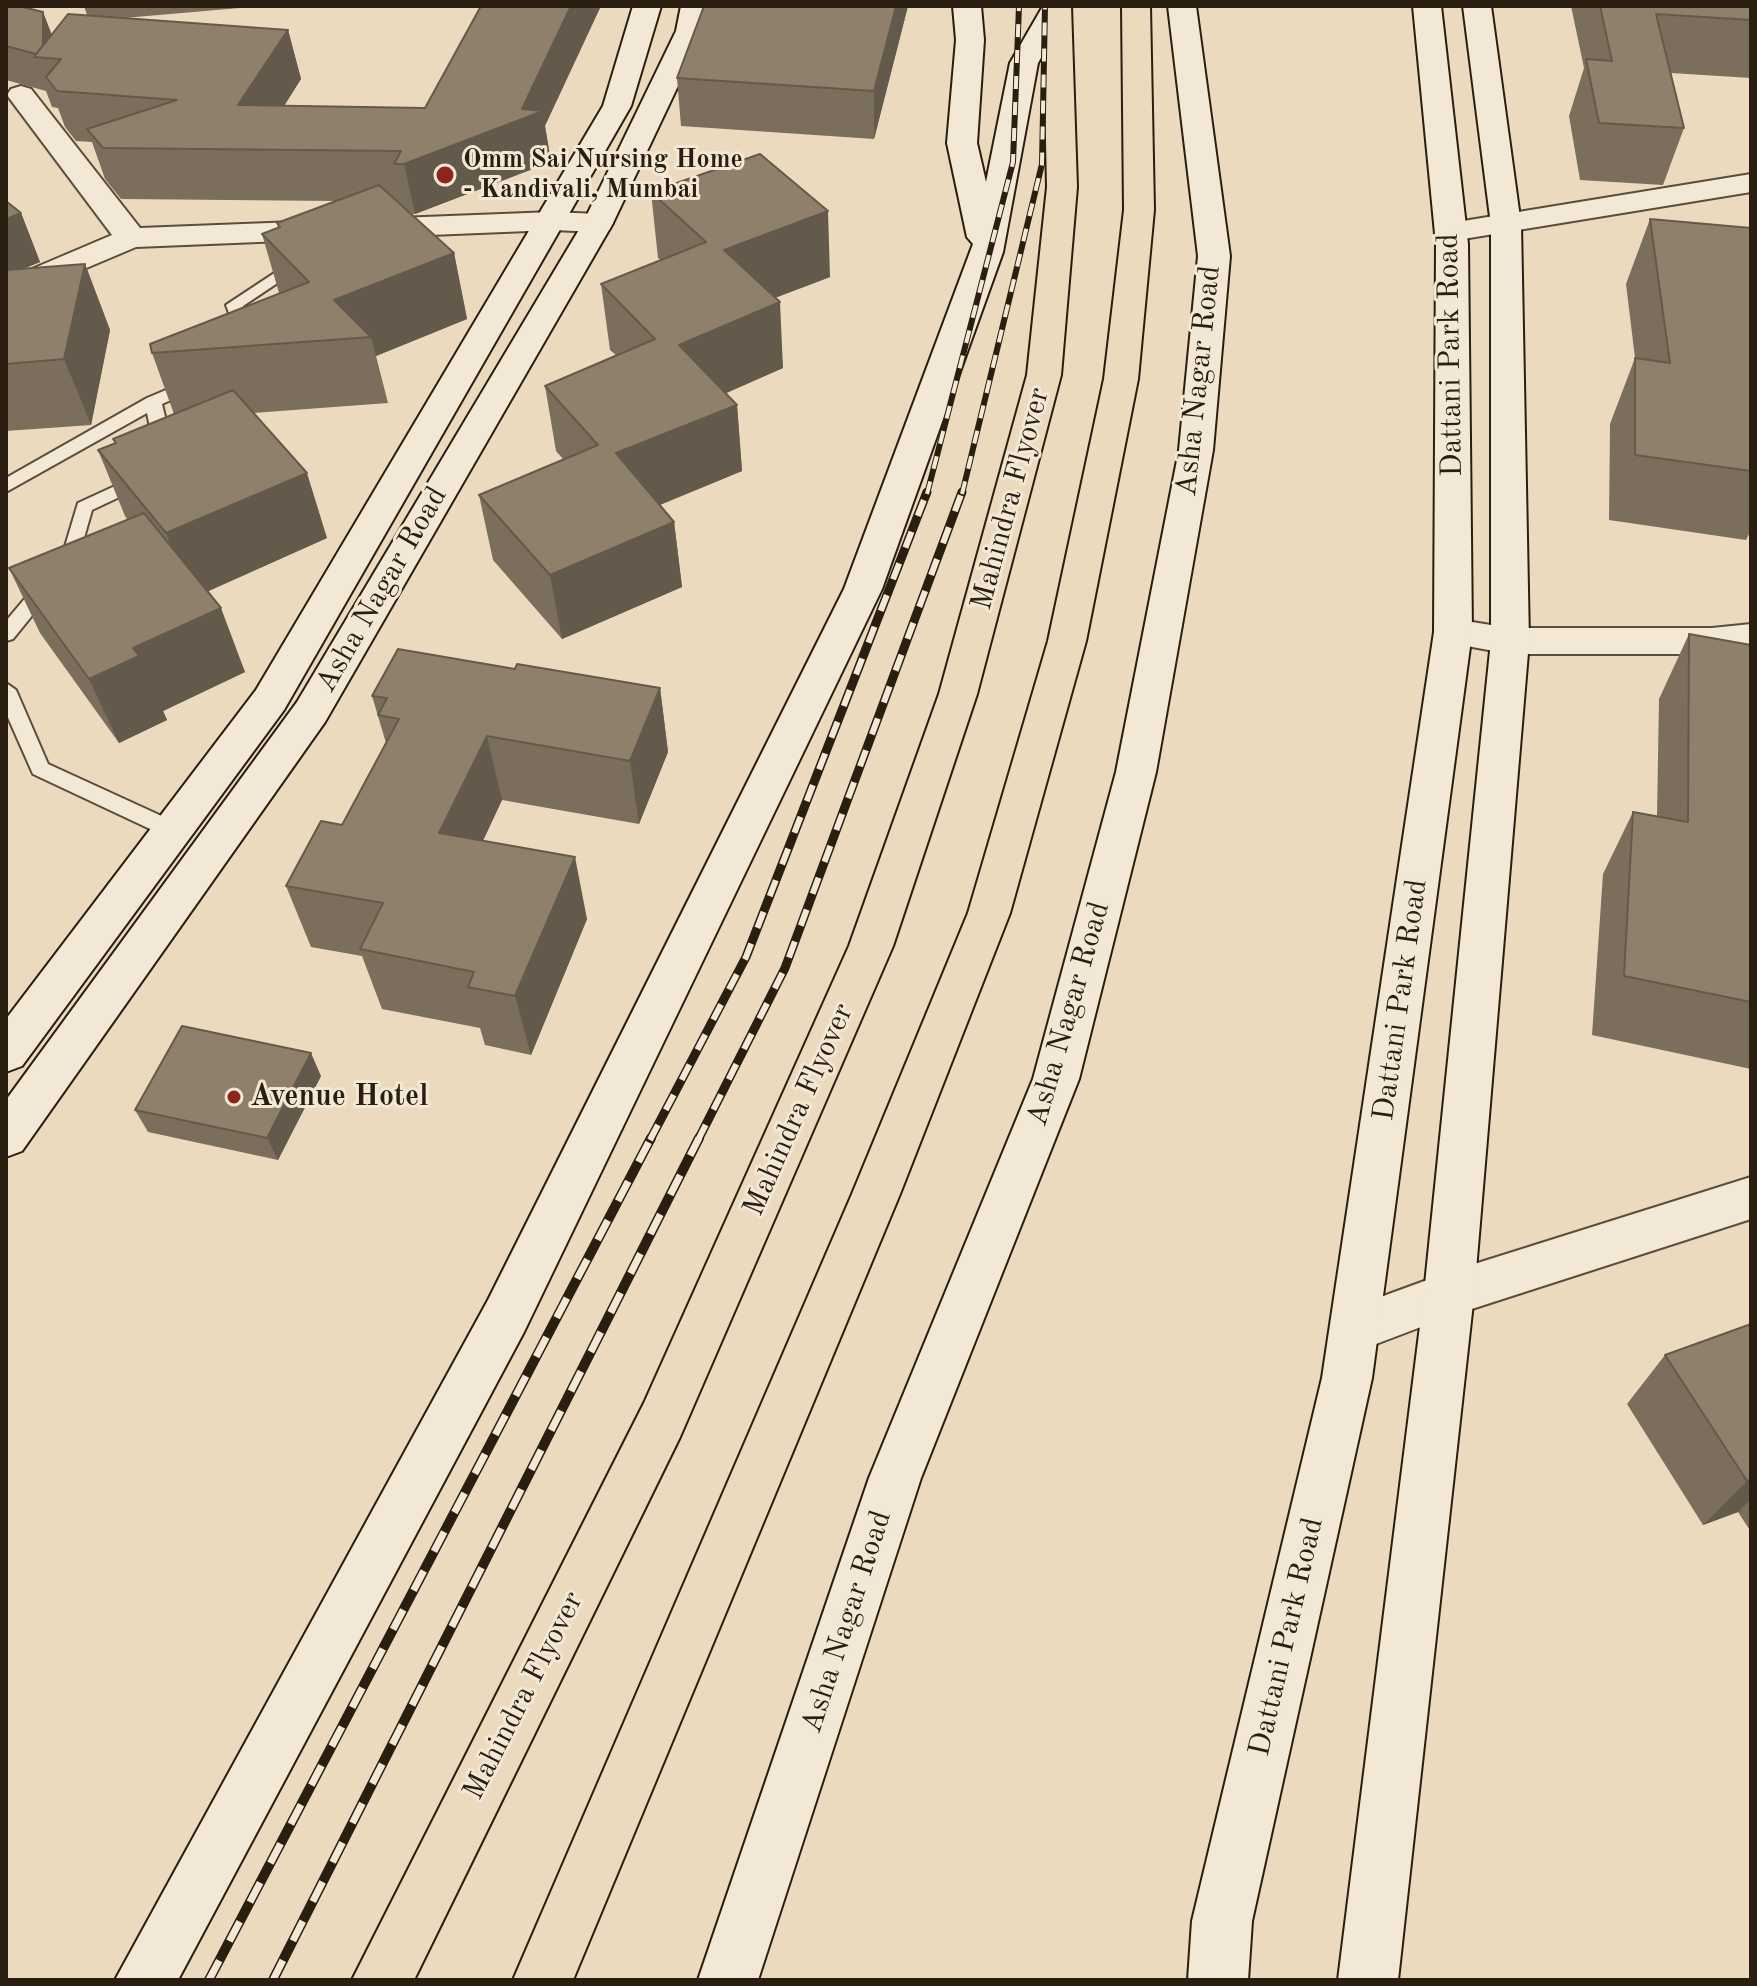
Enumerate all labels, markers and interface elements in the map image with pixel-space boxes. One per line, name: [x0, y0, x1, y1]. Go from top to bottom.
place label: Omm Sai Nursing Home - Kandivali, Mumbai: [463, 144, 743, 206]
marker: Omm Sai Nursing Home - Kandivali, Mumbai: [434, 164, 456, 186]
street label: Dattani Park Road: [1431, 233, 1471, 477]
street label: Asha Nagar Road: [1169, 264, 1229, 498]
street label: Mahindra Flyover: [964, 384, 1058, 614]
street label: Asha Nagar Road: [308, 481, 456, 699]
street label: Dattani Park Road: [1366, 877, 1436, 1123]
street label: Asha Nagar Road: [1020, 898, 1118, 1130]
street label: Mahindra Flyover: [736, 998, 862, 1222]
place label: Avenue Hotel: [250, 1079, 428, 1115]
marker: Avenue Hotel: [225, 1088, 243, 1106]
street label: Asha Nagar Road: [794, 1506, 900, 1738]
street label: Dattani Park Road: [1242, 1514, 1332, 1760]
street label: Mahindra Flyover: [456, 1586, 592, 1806]

